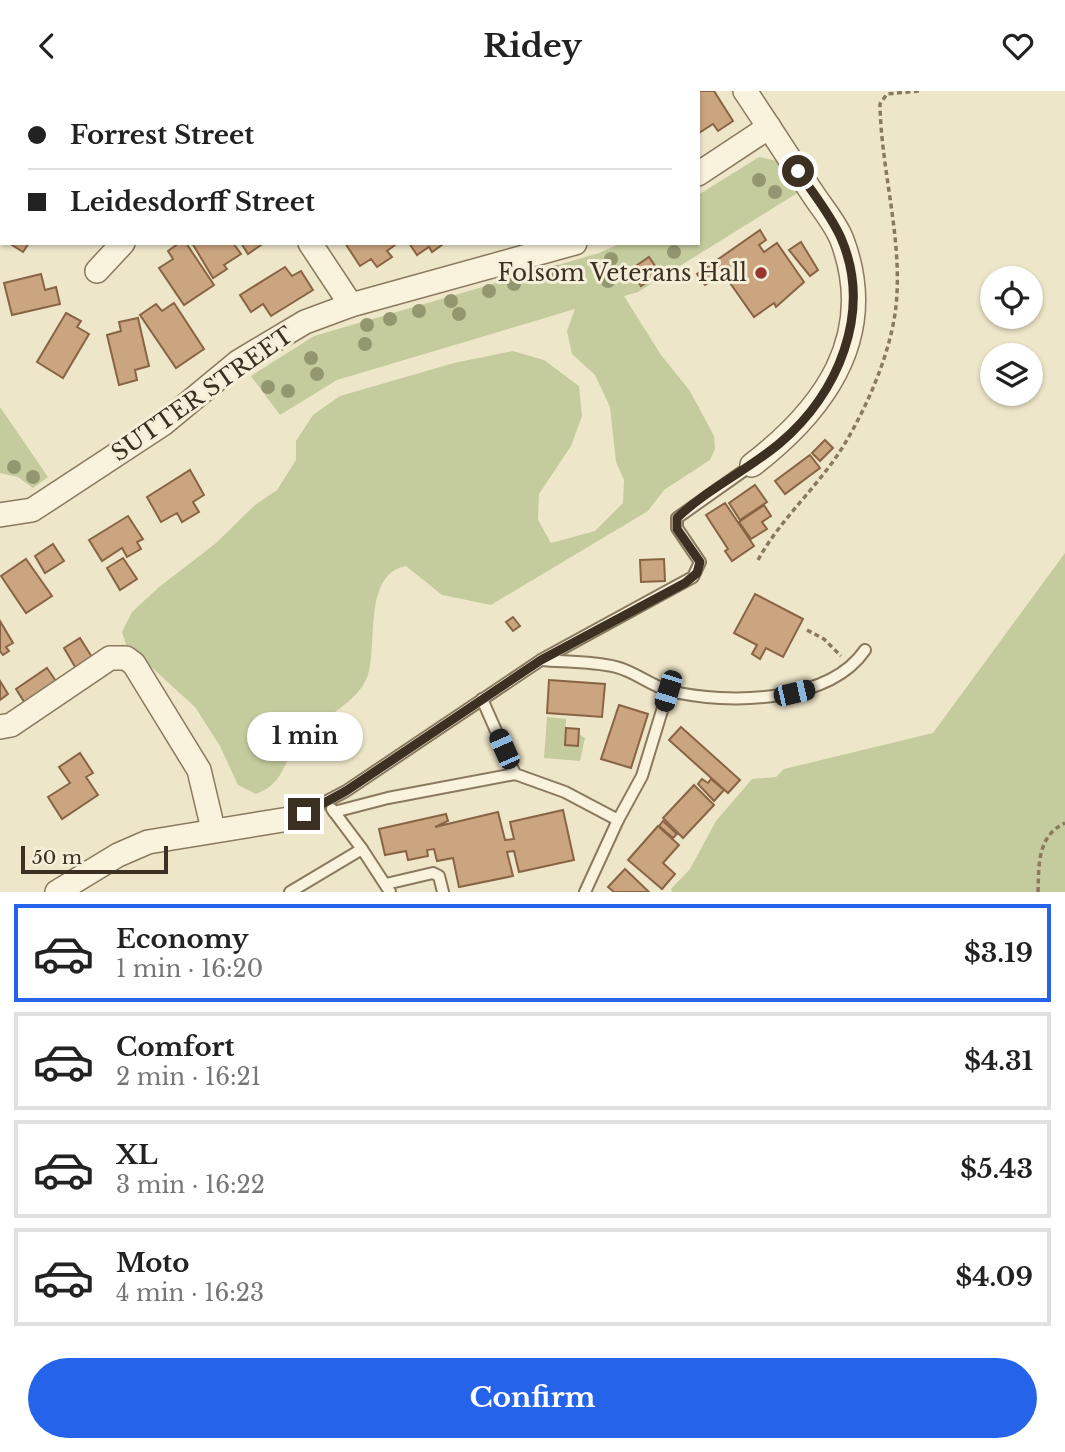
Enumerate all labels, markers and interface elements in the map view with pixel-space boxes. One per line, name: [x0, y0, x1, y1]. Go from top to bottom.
text: Ridey: [483, 26, 582, 66]
icon: back: [28, 27, 66, 65]
icon: heart: [999, 27, 1037, 65]
text: Forrest Street: [70, 119, 254, 151]
route start: [782, 155, 814, 187]
text: Leidesdorff Street: [70, 186, 315, 218]
place label: Folsom Veterans Hall: [497, 259, 747, 287]
marker: Folsom Veterans Hall: [753, 265, 769, 281]
map controls: [980, 266, 1043, 406]
button: locate: [980, 266, 1043, 329]
street label: SUTTER STREET: [106, 320, 299, 467]
button: layers: [980, 343, 1043, 406]
car: [652, 668, 685, 714]
car: [772, 678, 817, 708]
callout: 1 min: [246, 713, 362, 761]
text: 1 min: [272, 722, 338, 750]
car: [486, 726, 523, 772]
route end: [288, 798, 320, 830]
scale bar: [21, 843, 168, 875]
text: 50 m: [32, 846, 82, 869]
icon: car: [32, 922, 95, 985]
text: Economy: [116, 923, 249, 955]
text: $3.19: [964, 937, 1033, 969]
text: 1 min · 16:20: [116, 955, 263, 983]
icon: car: [32, 1030, 95, 1093]
text: Comfort: [116, 1031, 234, 1063]
text: $4.31: [964, 1045, 1033, 1077]
text: 2 min · 16:21: [116, 1063, 261, 1091]
icon: car: [32, 1138, 95, 1201]
text: XL: [116, 1139, 158, 1171]
text: $5.43: [960, 1153, 1033, 1185]
text: 3 min · 16:22: [116, 1171, 265, 1199]
icon: car: [32, 1246, 95, 1309]
text: Moto: [116, 1247, 189, 1279]
text: $4.09: [956, 1261, 1033, 1293]
text: 4 min · 16:23: [116, 1279, 264, 1307]
button: Confirm: [28, 1358, 1037, 1438]

